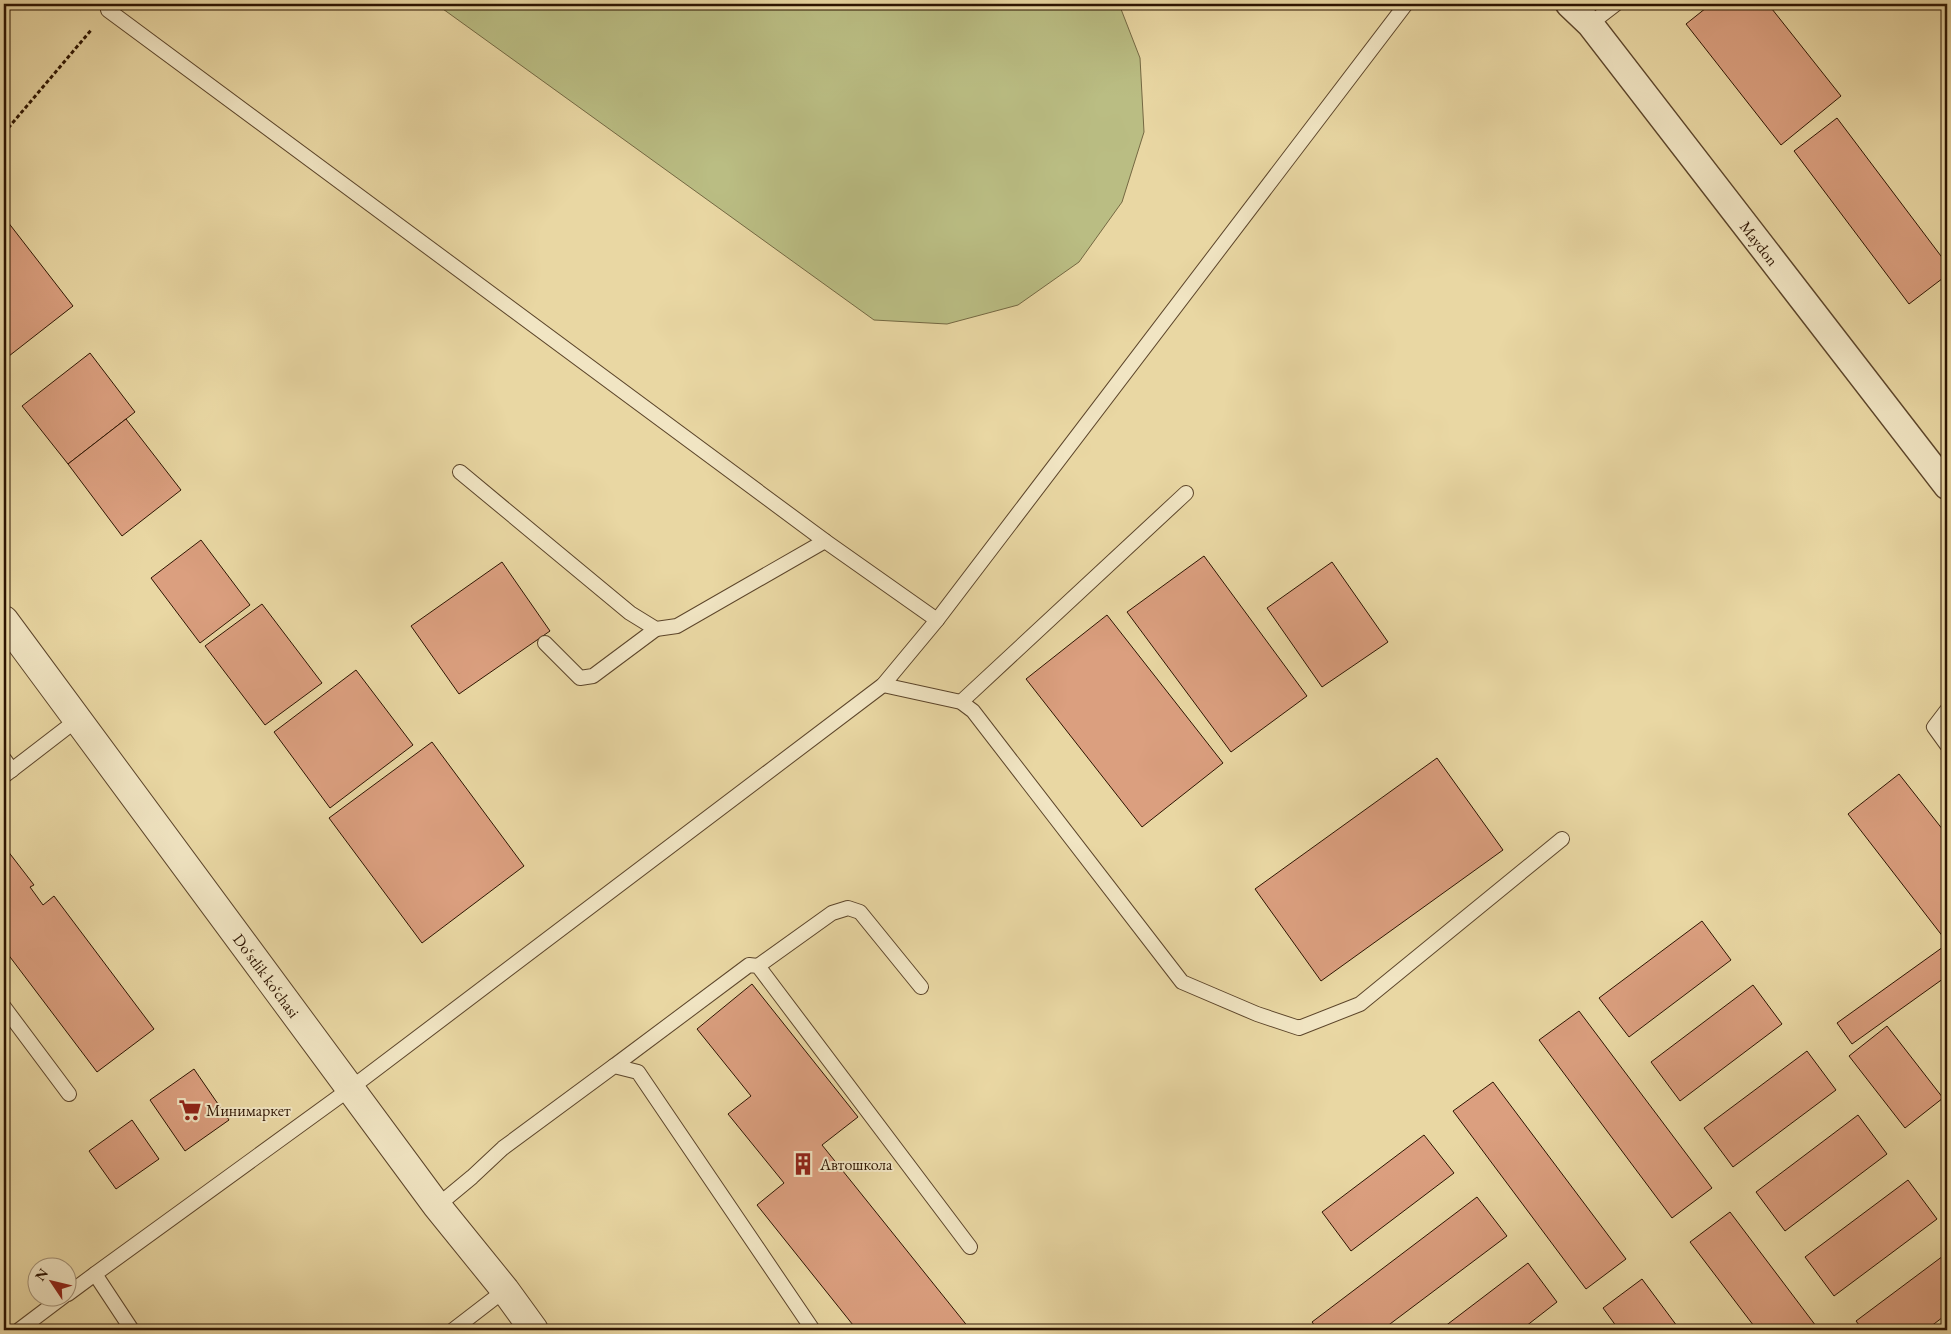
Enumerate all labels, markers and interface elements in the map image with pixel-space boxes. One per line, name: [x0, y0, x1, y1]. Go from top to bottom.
street label: Maydon: [1735, 216, 1784, 270]
street label: Do‘stlik ko‘chasi: [229, 929, 305, 1022]
supermarket icon: Минимаркет: [177, 1097, 203, 1123]
place label: Минимаркет: [206, 1100, 291, 1121]
building icon: Автошкола: [790, 1151, 816, 1177]
place label: Автошкола: [819, 1154, 893, 1175]
north arrow: [28, 1256, 78, 1306]
text: N: [31, 1264, 52, 1284]

